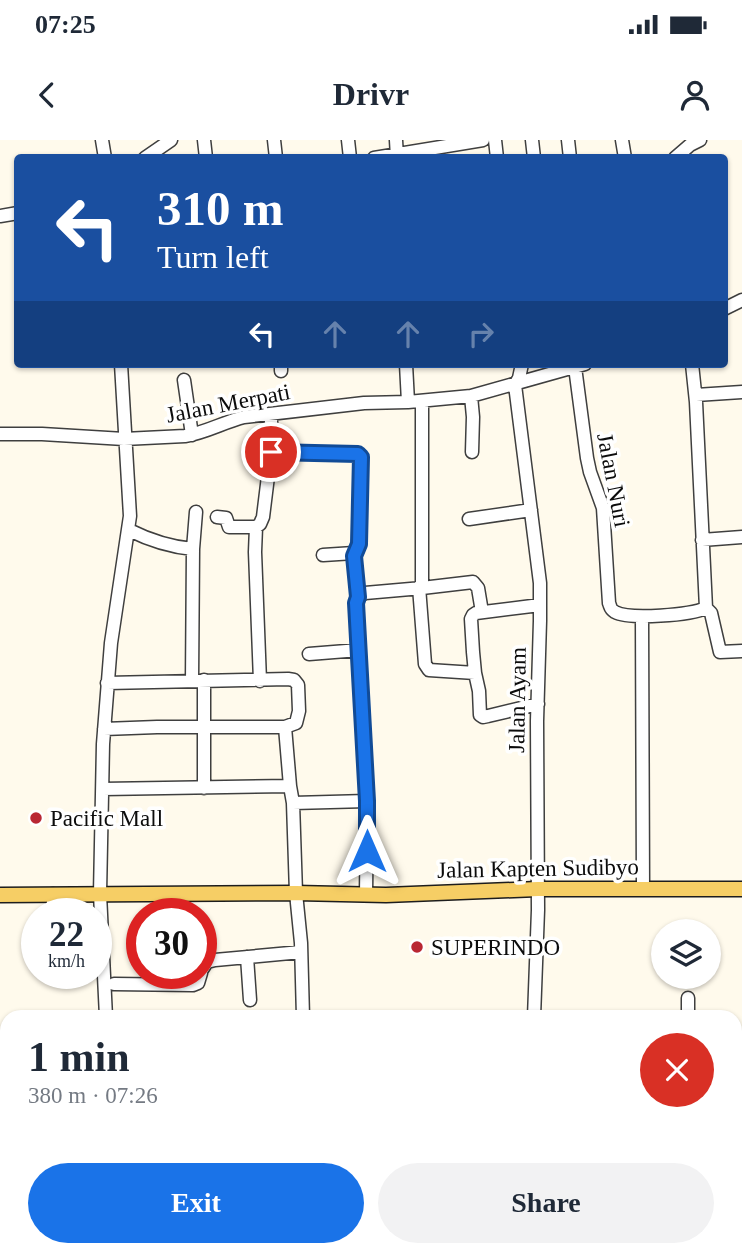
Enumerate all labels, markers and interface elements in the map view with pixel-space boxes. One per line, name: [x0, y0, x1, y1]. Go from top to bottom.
text: 07:25: [35, 10, 96, 39]
icon: back: [28, 76, 66, 114]
text: Drivr: [333, 76, 409, 112]
icon: person: [676, 76, 714, 114]
text: 310 m: [157, 181, 284, 236]
icon: left: [42, 182, 133, 273]
text: Turn left: [157, 239, 269, 275]
icon: left: [243, 315, 281, 353]
icon: ahead: [316, 315, 354, 353]
icon: ahead: [389, 315, 427, 353]
icon: right: [462, 315, 500, 353]
street label: Jalan Merpati: [164, 379, 292, 428]
pin: [241, 422, 301, 482]
street label: Jalan Nuri: [592, 431, 635, 529]
icon: arrive: [252, 433, 290, 471]
street label: Jalan Ayam: [504, 647, 531, 753]
place label: Pacific Mall: [50, 806, 163, 831]
marker: Pacific Mall: [28, 810, 44, 826]
position arrow: [330, 814, 404, 888]
street label: Jalan Kapten Sudibyo: [437, 854, 639, 883]
speed limit sign: 30: [126, 898, 217, 989]
text: 22: [49, 915, 84, 954]
map controls: [651, 919, 721, 989]
button: layers: [651, 919, 721, 989]
place label: SUPERINDO: [431, 935, 560, 960]
marker: SUPERINDO: [409, 939, 425, 955]
text: km/h: [48, 951, 85, 971]
button: close: [640, 1033, 714, 1107]
text: 1 min: [28, 1034, 130, 1080]
text: 380 m · 07:26: [28, 1083, 158, 1108]
button: Exit: [28, 1163, 364, 1243]
button: Share: [378, 1163, 714, 1243]

